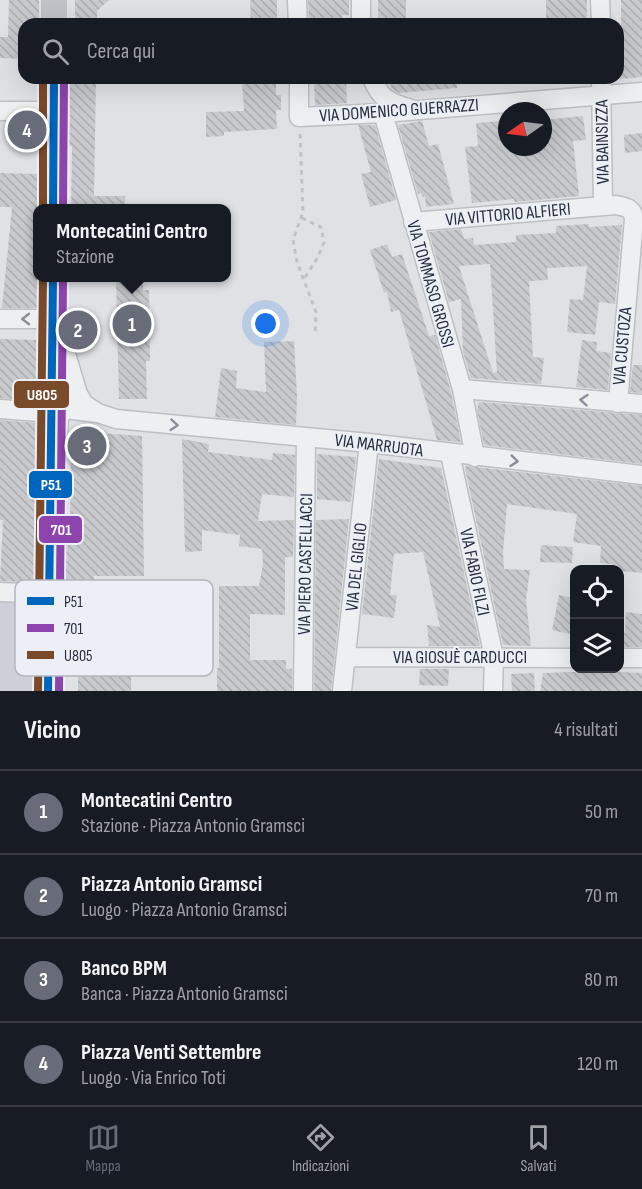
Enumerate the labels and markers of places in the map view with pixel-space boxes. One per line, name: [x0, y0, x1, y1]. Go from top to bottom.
pin: 4: [8, 108, 46, 152]
pin: 1: [112, 302, 152, 346]
pin: 2: [58, 308, 98, 352]
pin: 3: [68, 424, 106, 468]

